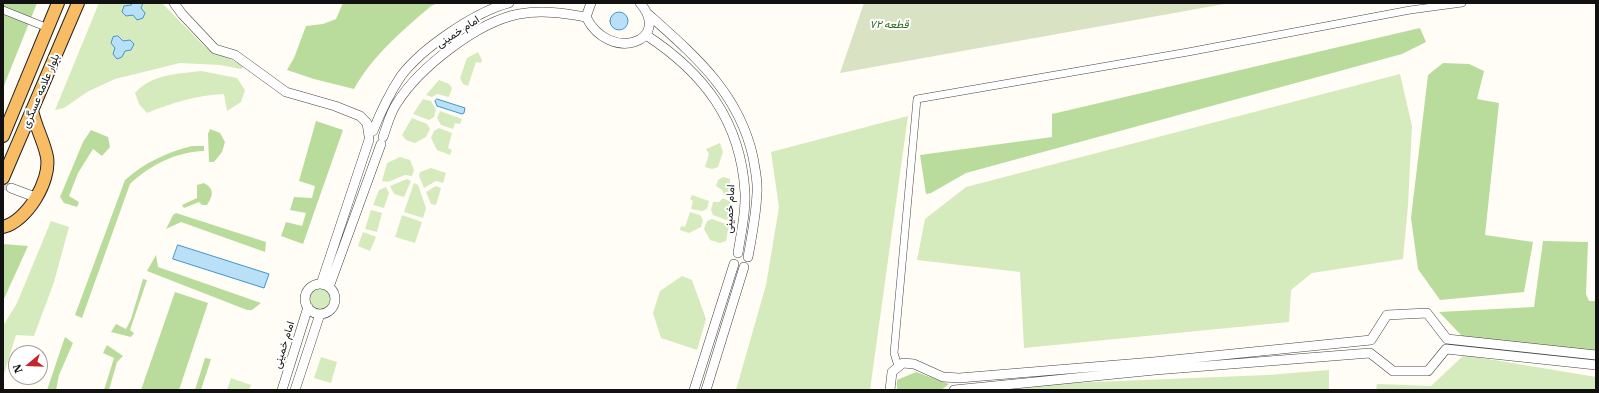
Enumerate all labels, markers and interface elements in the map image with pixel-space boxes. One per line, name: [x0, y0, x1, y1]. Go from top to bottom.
street label: امام خمینی: [434, 13, 482, 51]
park label: قطعه ۷۲: [869, 18, 909, 32]
street label: بلوار علامه عسگری: [19, 52, 63, 130]
street label: امام خمینی: [722, 184, 738, 234]
street label: امام خمینی: [271, 320, 297, 370]
north arrow: [8, 345, 48, 385]
text: N: [10, 362, 26, 375]

